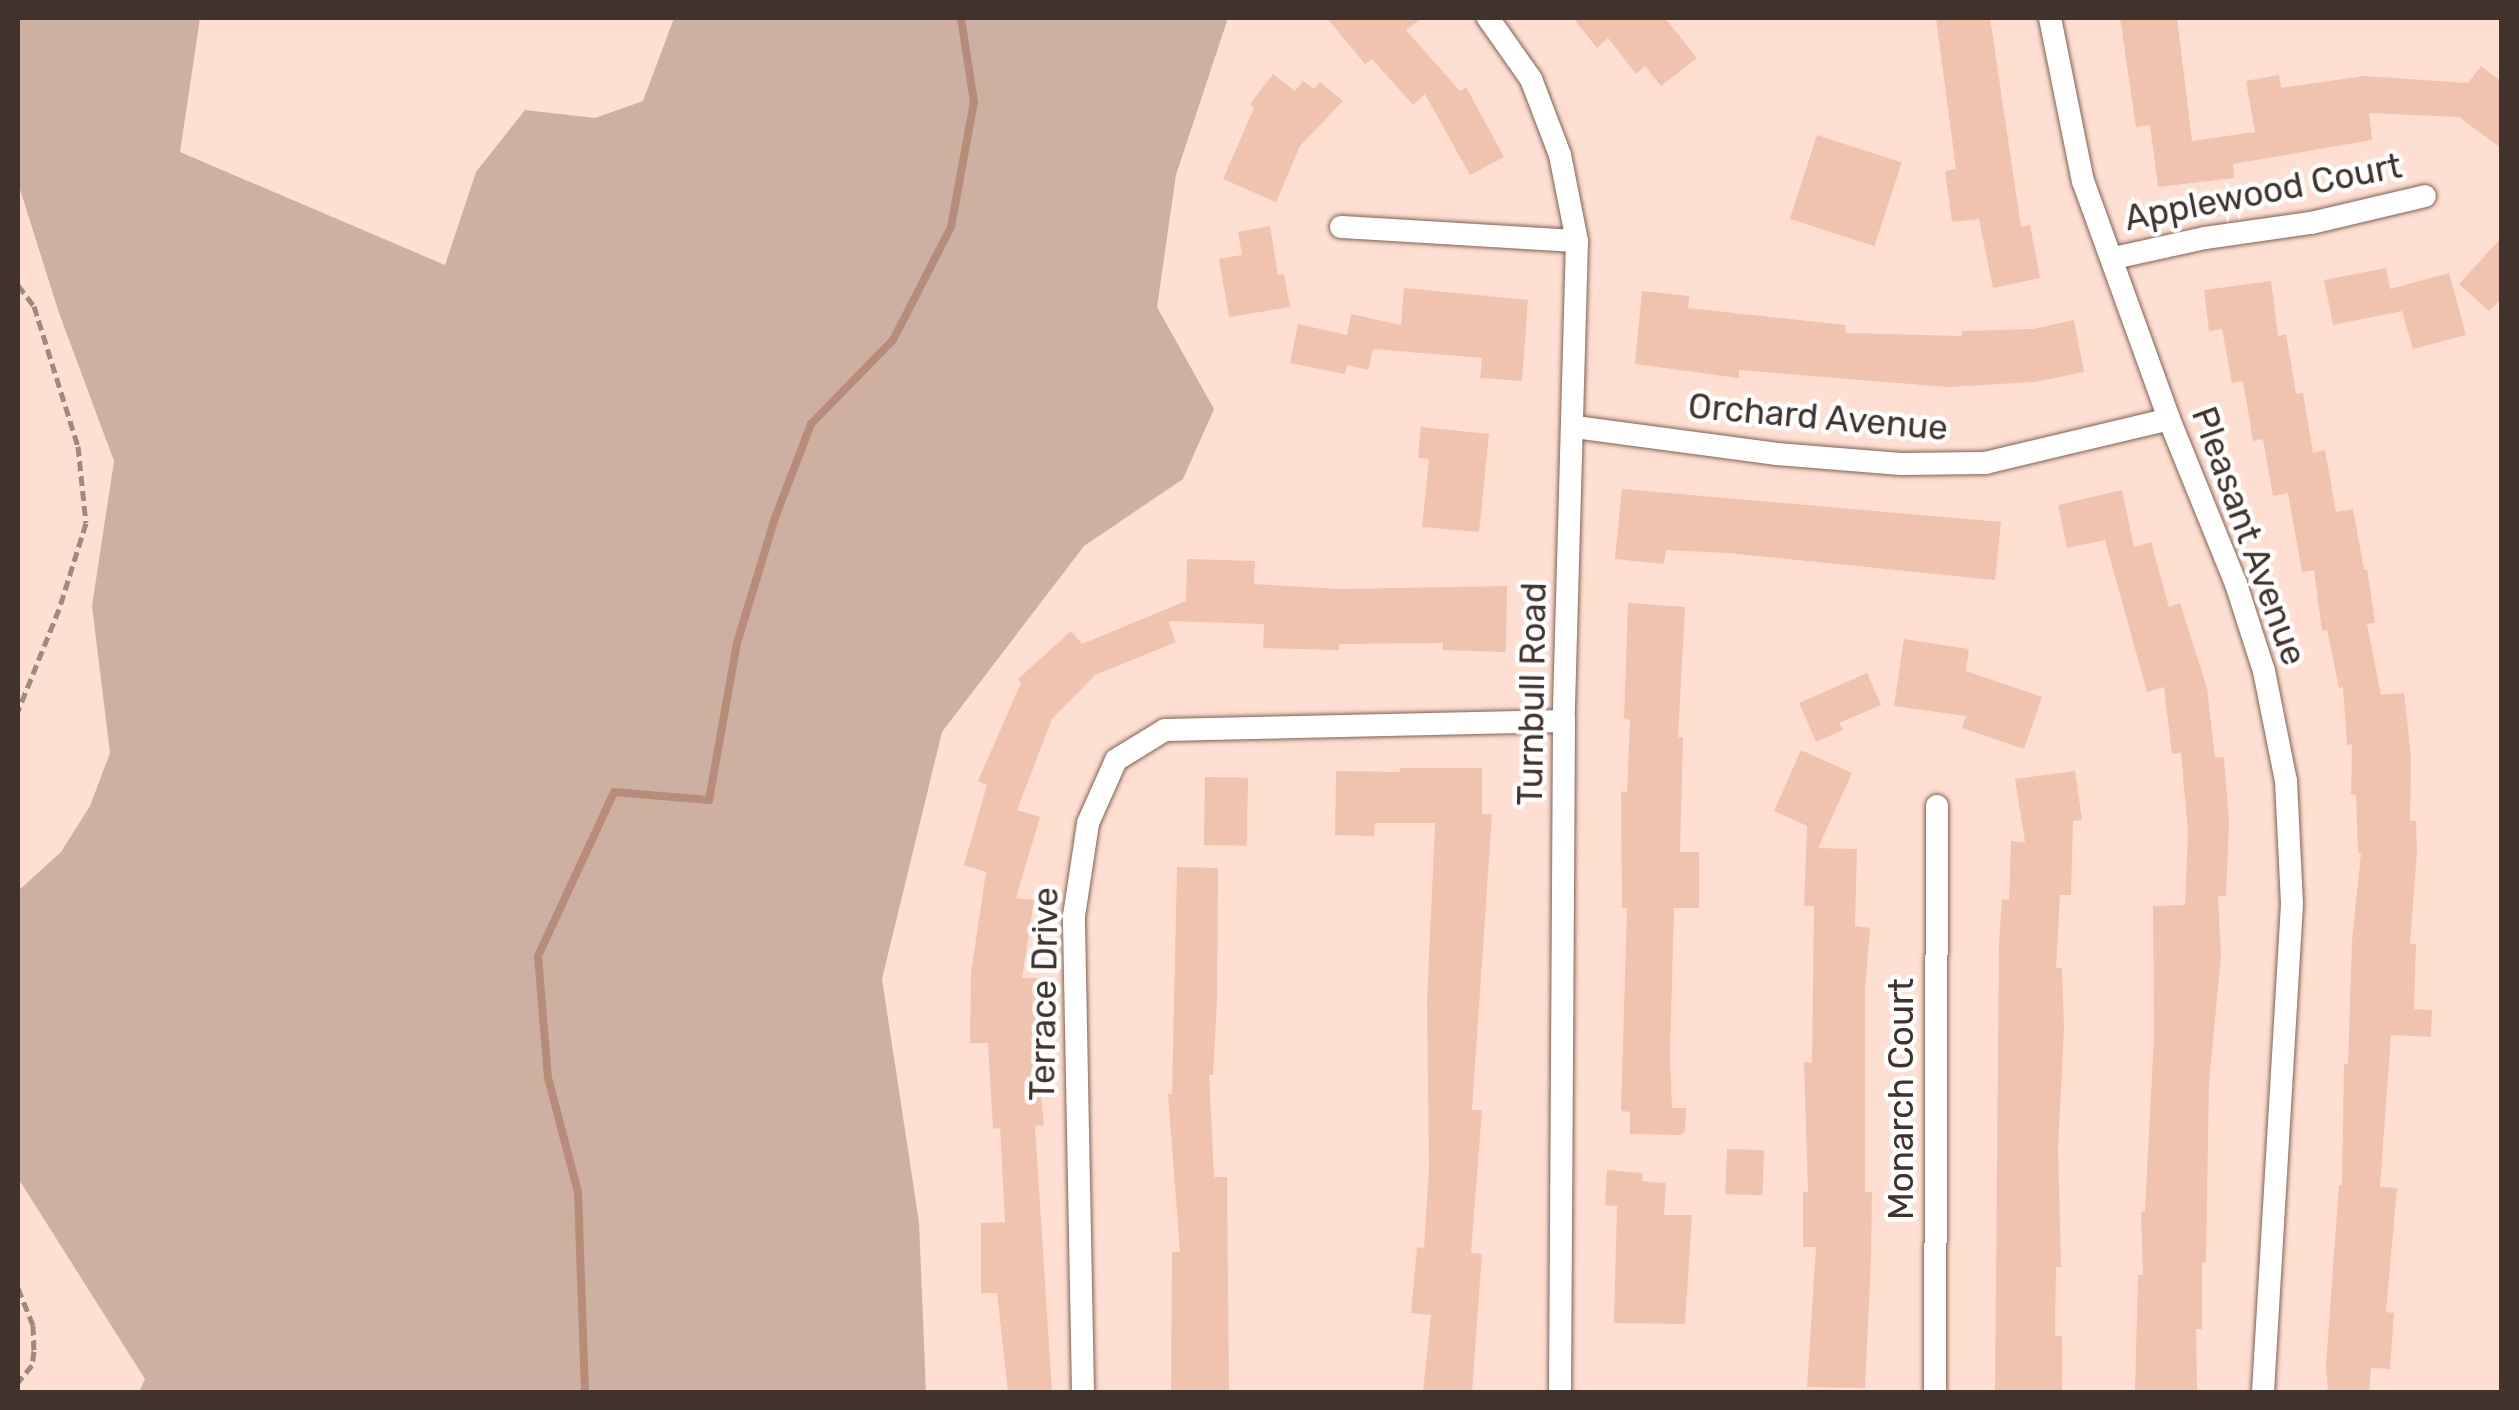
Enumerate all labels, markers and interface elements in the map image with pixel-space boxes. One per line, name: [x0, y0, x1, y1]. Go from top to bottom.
street label: Applewood Court: [2121, 145, 2405, 239]
street label: Orchard Avenue: [1686, 385, 1950, 449]
street label: Pleasant Avenue: [2183, 401, 2315, 671]
street label: Turnbull Road: [1509, 582, 1555, 806]
street label: Terrace Drive: [1021, 887, 1067, 1101]
street label: Monarch Court: [1880, 978, 1922, 1220]

